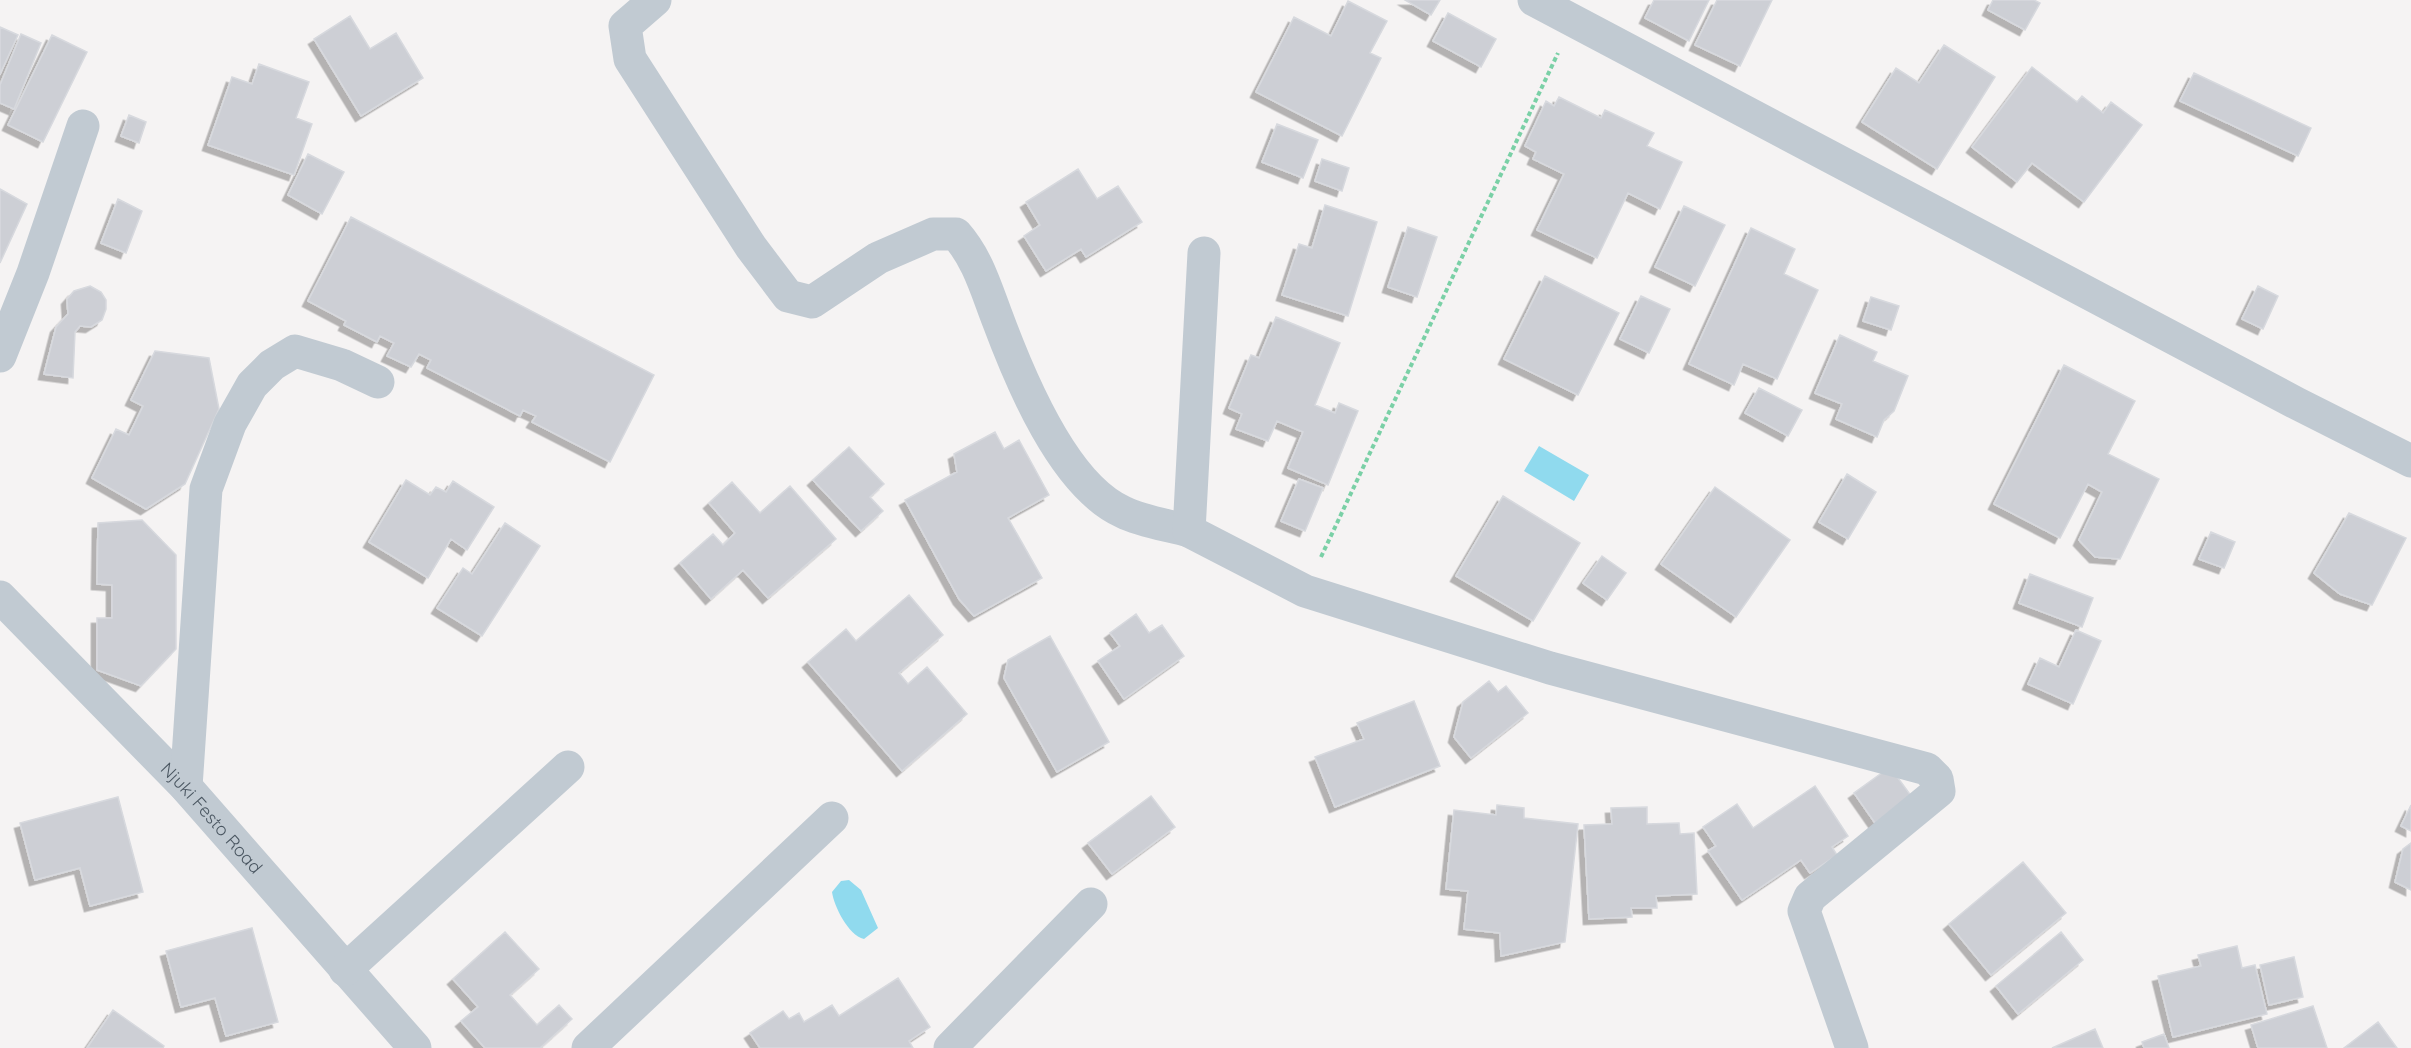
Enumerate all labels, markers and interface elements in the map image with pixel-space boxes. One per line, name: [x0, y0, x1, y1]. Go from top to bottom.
street label: Njuki Festo Road: [156, 757, 268, 878]

